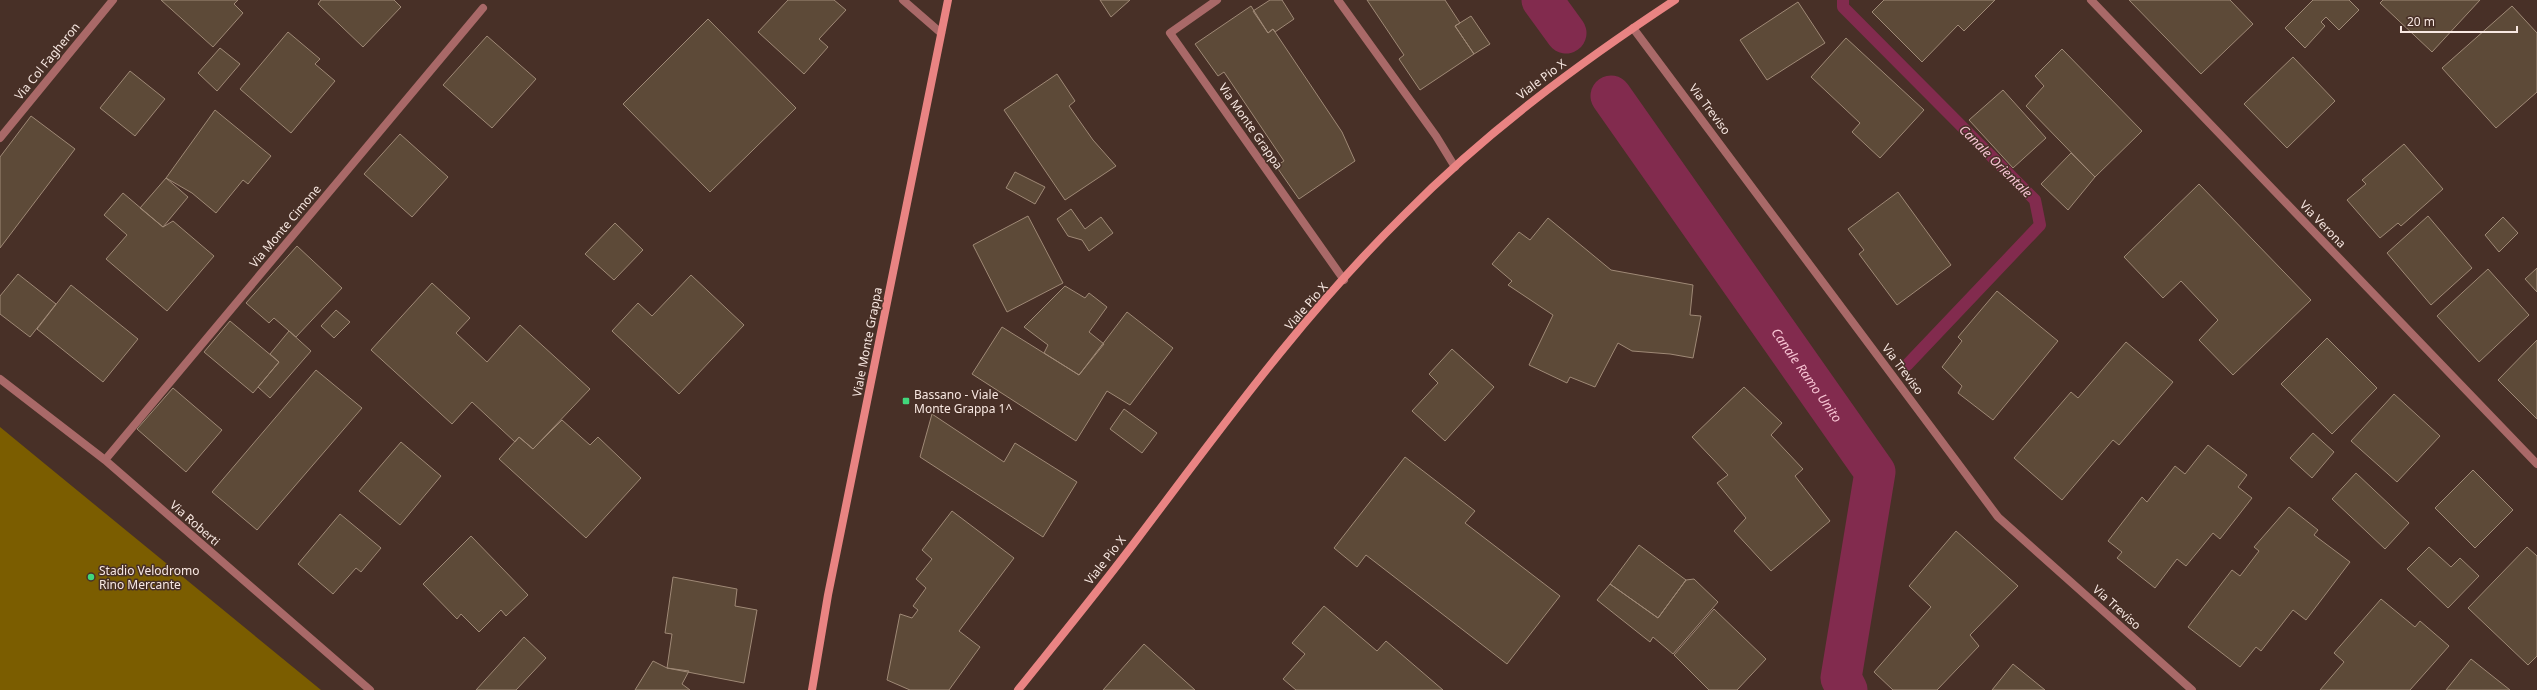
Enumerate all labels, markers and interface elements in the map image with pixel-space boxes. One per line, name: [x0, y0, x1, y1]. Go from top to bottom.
scale bar: [2401, 8, 2517, 34]
text: 20 m: [2407, 13, 2435, 30]
street label: Via Col Fagheron: [10, 19, 84, 103]
street label: Viale Pio X: [1513, 55, 1569, 103]
street label: Via Monte Grappa: [1215, 80, 1287, 172]
street label: Via Treviso: [1685, 80, 1735, 138]
water label: Canale Orientale: [1955, 120, 2037, 202]
street label: Via Monte Cimone: [245, 181, 325, 271]
street label: Via Verona: [2296, 197, 2350, 251]
street label: Viale Pio X: [1281, 279, 1331, 333]
street label: Viale Monte Grappa: [848, 286, 886, 398]
water label: Canale Ramo Unito: [1768, 324, 1846, 426]
street label: Via Treviso: [1878, 340, 1928, 398]
place label: Bassano - Viale Monte Grappa 1^: [914, 386, 1012, 417]
marker: Bassano - Viale Monte Grappa 1^: [901, 396, 911, 406]
street label: Via Roberti: [166, 496, 224, 550]
street label: Viale Pio X: [1081, 532, 1129, 588]
place label: Stadio Velodromo Rino Mercante: [99, 562, 199, 593]
marker: Stadio Velodromo Rino Mercante: [86, 572, 96, 582]
street label: Via Treviso: [2089, 581, 2145, 633]

